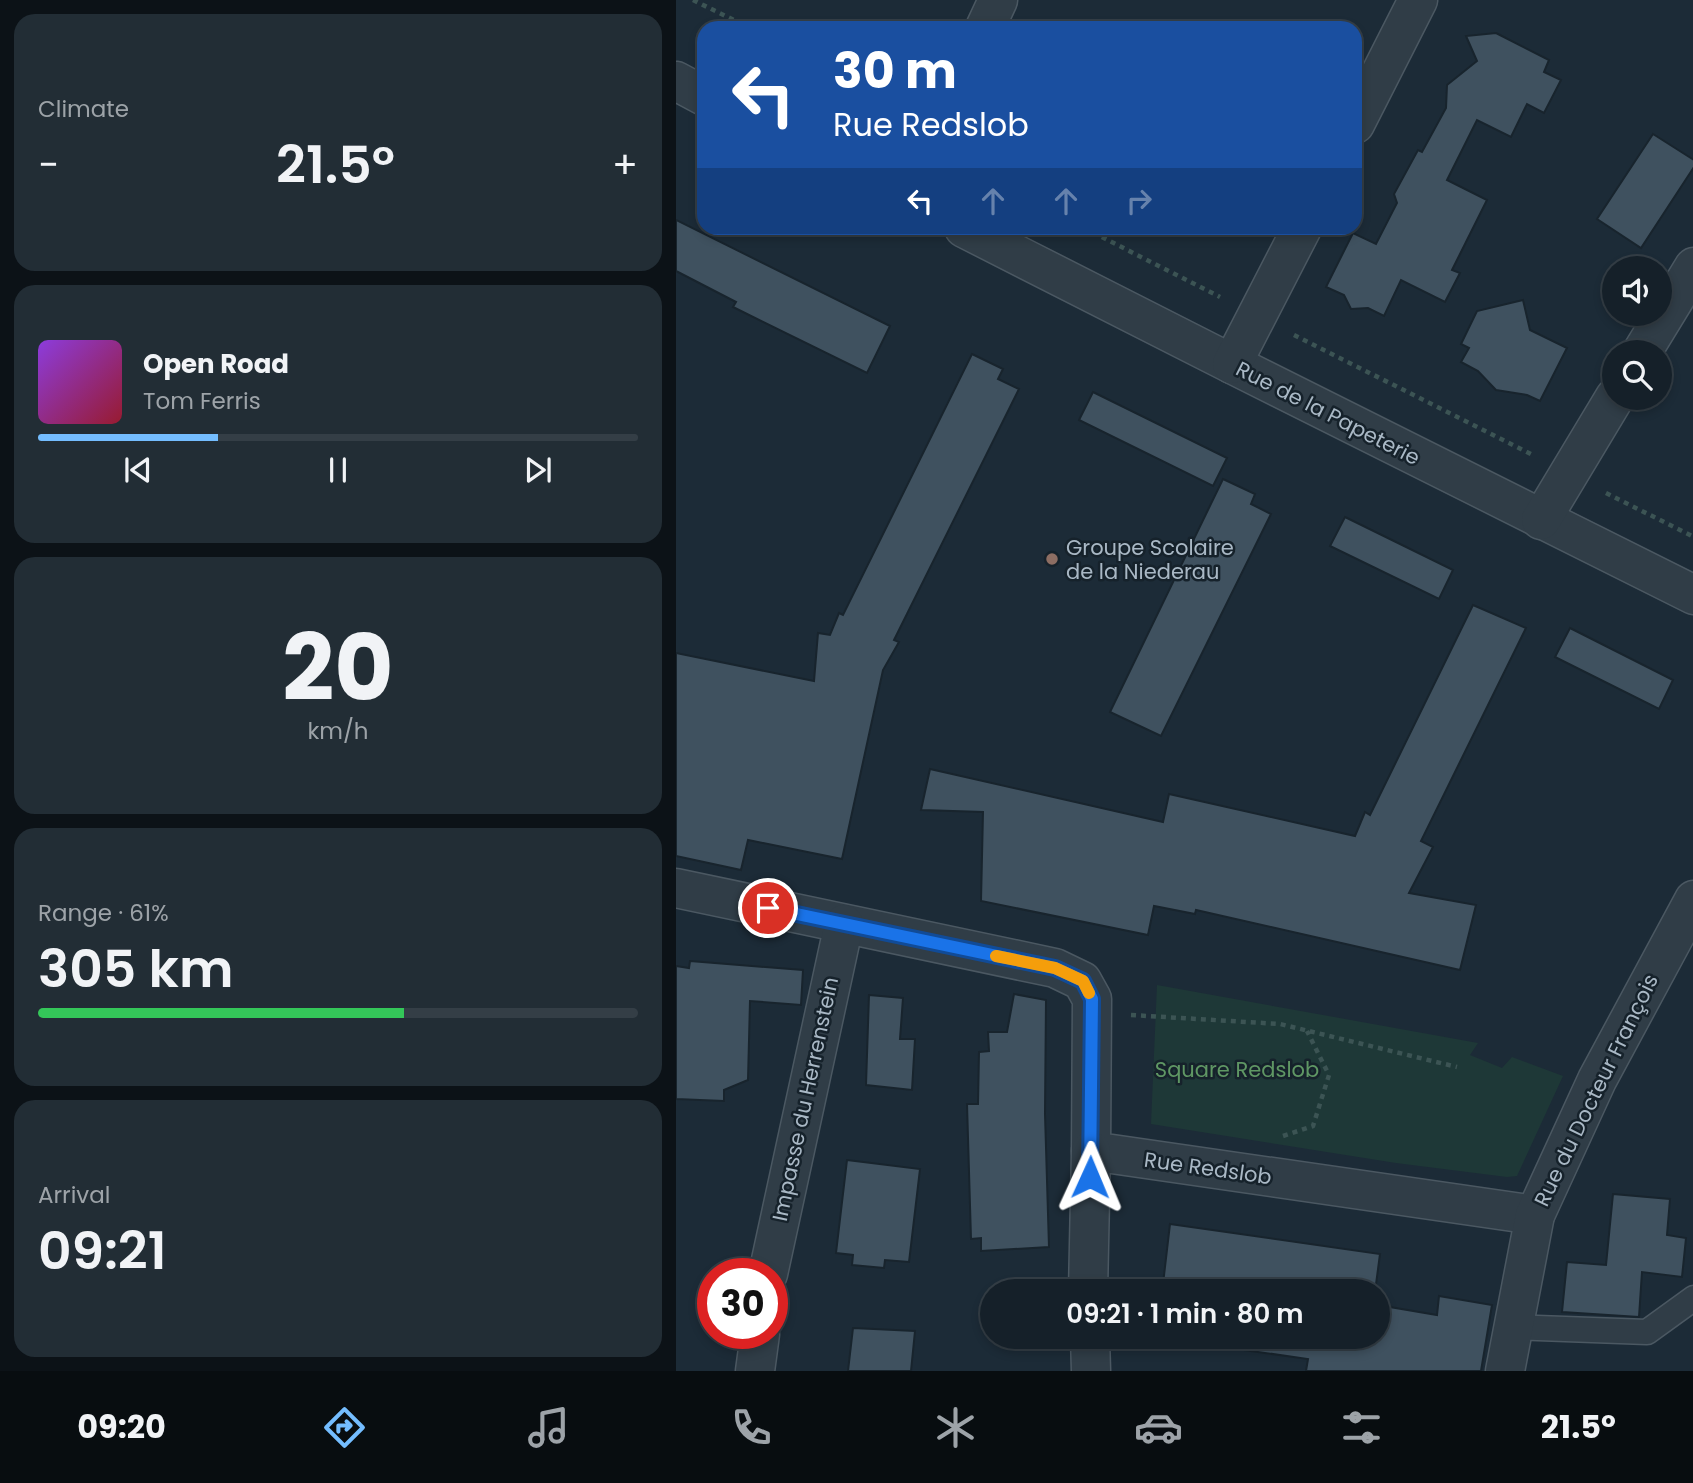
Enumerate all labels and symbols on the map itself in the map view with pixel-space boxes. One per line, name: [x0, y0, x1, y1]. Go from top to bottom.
street label: Rue de la Papeterie: [1231, 354, 1425, 472]
place label: Groupe Scolaire de la Niederau: [1066, 533, 1234, 586]
marker: Groupe Scolaire de la Niederau: [1044, 551, 1060, 567]
pin: [738, 878, 798, 938]
street label: Rue du Docteur François: [1527, 969, 1665, 1211]
street label: Impasse du Herrenstein: [765, 974, 845, 1224]
park label: Square Redslob: [1155, 1055, 1319, 1084]
position arrow: [1053, 1140, 1127, 1214]
street label: Rue Redslob: [1142, 1145, 1274, 1191]
speed limit sign: 30: [697, 1258, 788, 1349]

